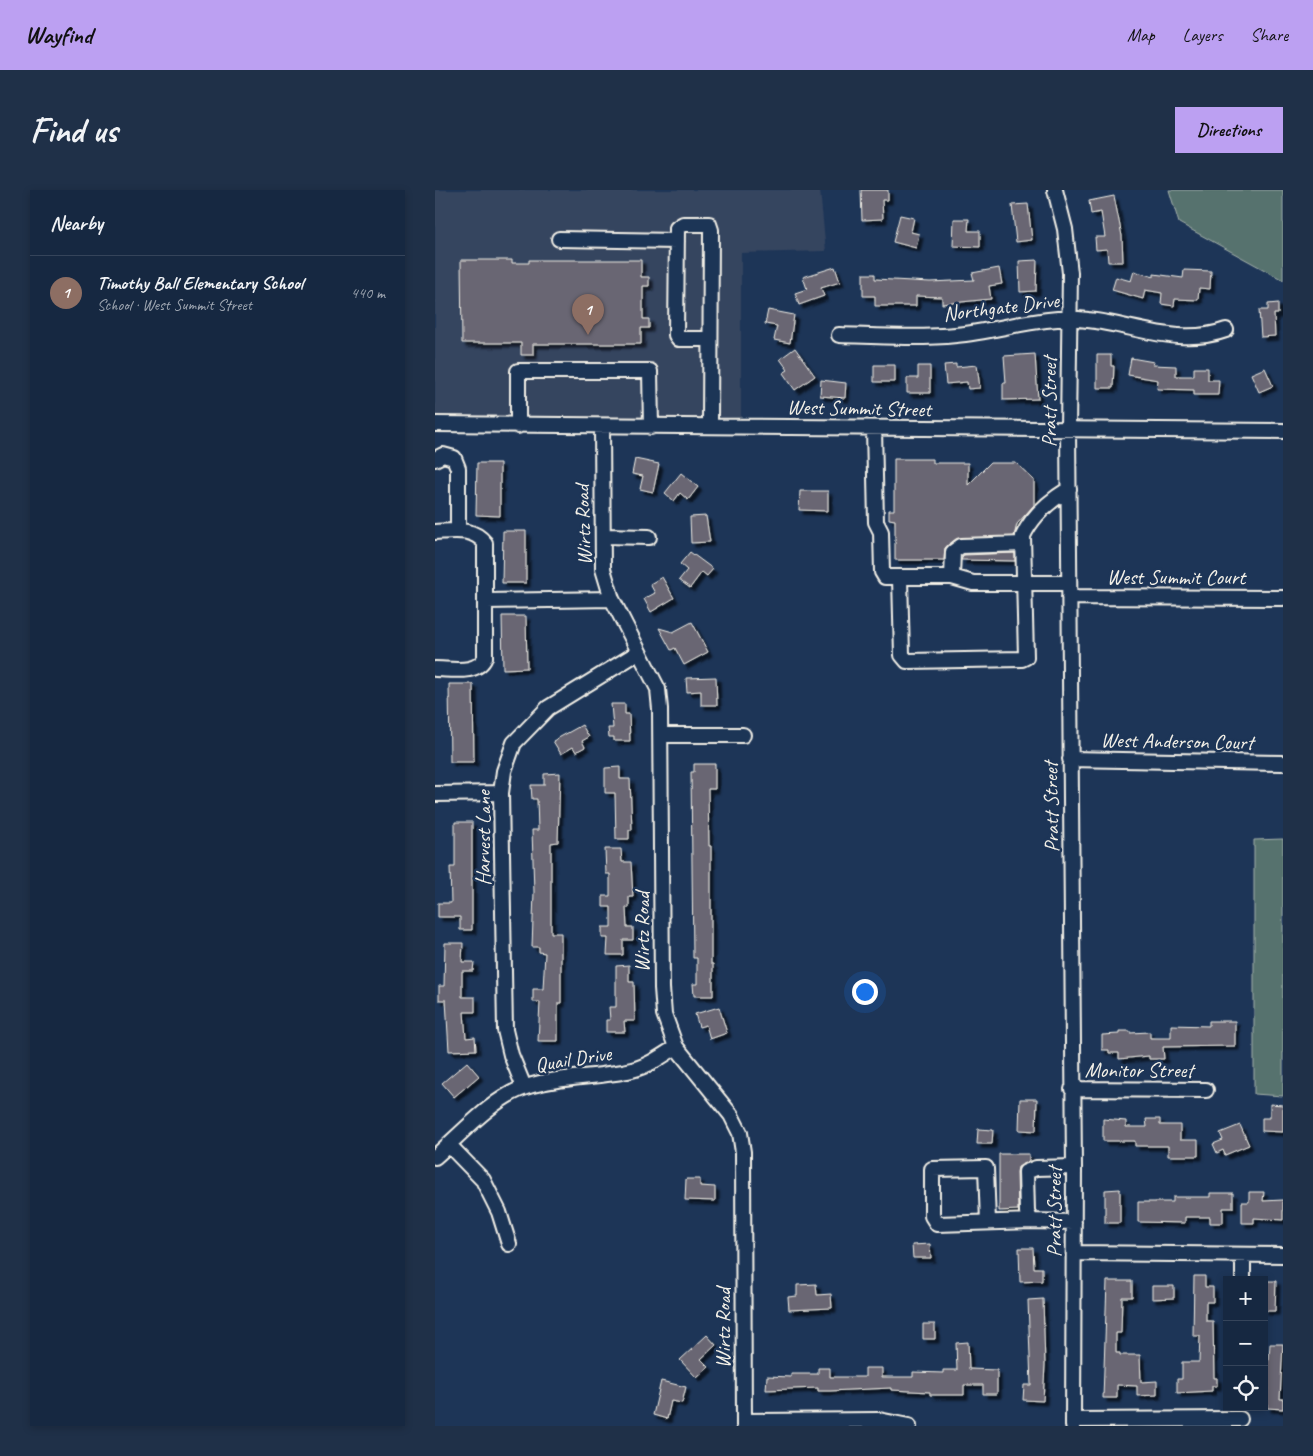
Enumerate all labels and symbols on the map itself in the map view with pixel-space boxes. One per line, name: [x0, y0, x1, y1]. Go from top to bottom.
street label: Northgate Drive: [942, 287, 1062, 327]
pin: 1: [572, 294, 604, 335]
street label: Pratt Street: [1036, 354, 1062, 447]
street label: West Summit Street: [787, 394, 933, 422]
street label: Wirtz Road: [568, 481, 597, 566]
street label: West Summit Court: [1107, 564, 1247, 590]
street label: West Anderson Court: [1100, 727, 1257, 755]
street label: Pratt Street: [1037, 758, 1065, 853]
street label: Harvest Lane: [470, 788, 496, 886]
street label: Wirtz Road: [629, 888, 655, 972]
your location: [852, 979, 878, 1005]
street label: Quail Drive: [533, 1040, 614, 1078]
street label: Monitor Street: [1085, 1057, 1196, 1083]
street label: Pratt Street: [1041, 1164, 1067, 1257]
street label: Wirtz Road: [710, 1284, 736, 1368]

